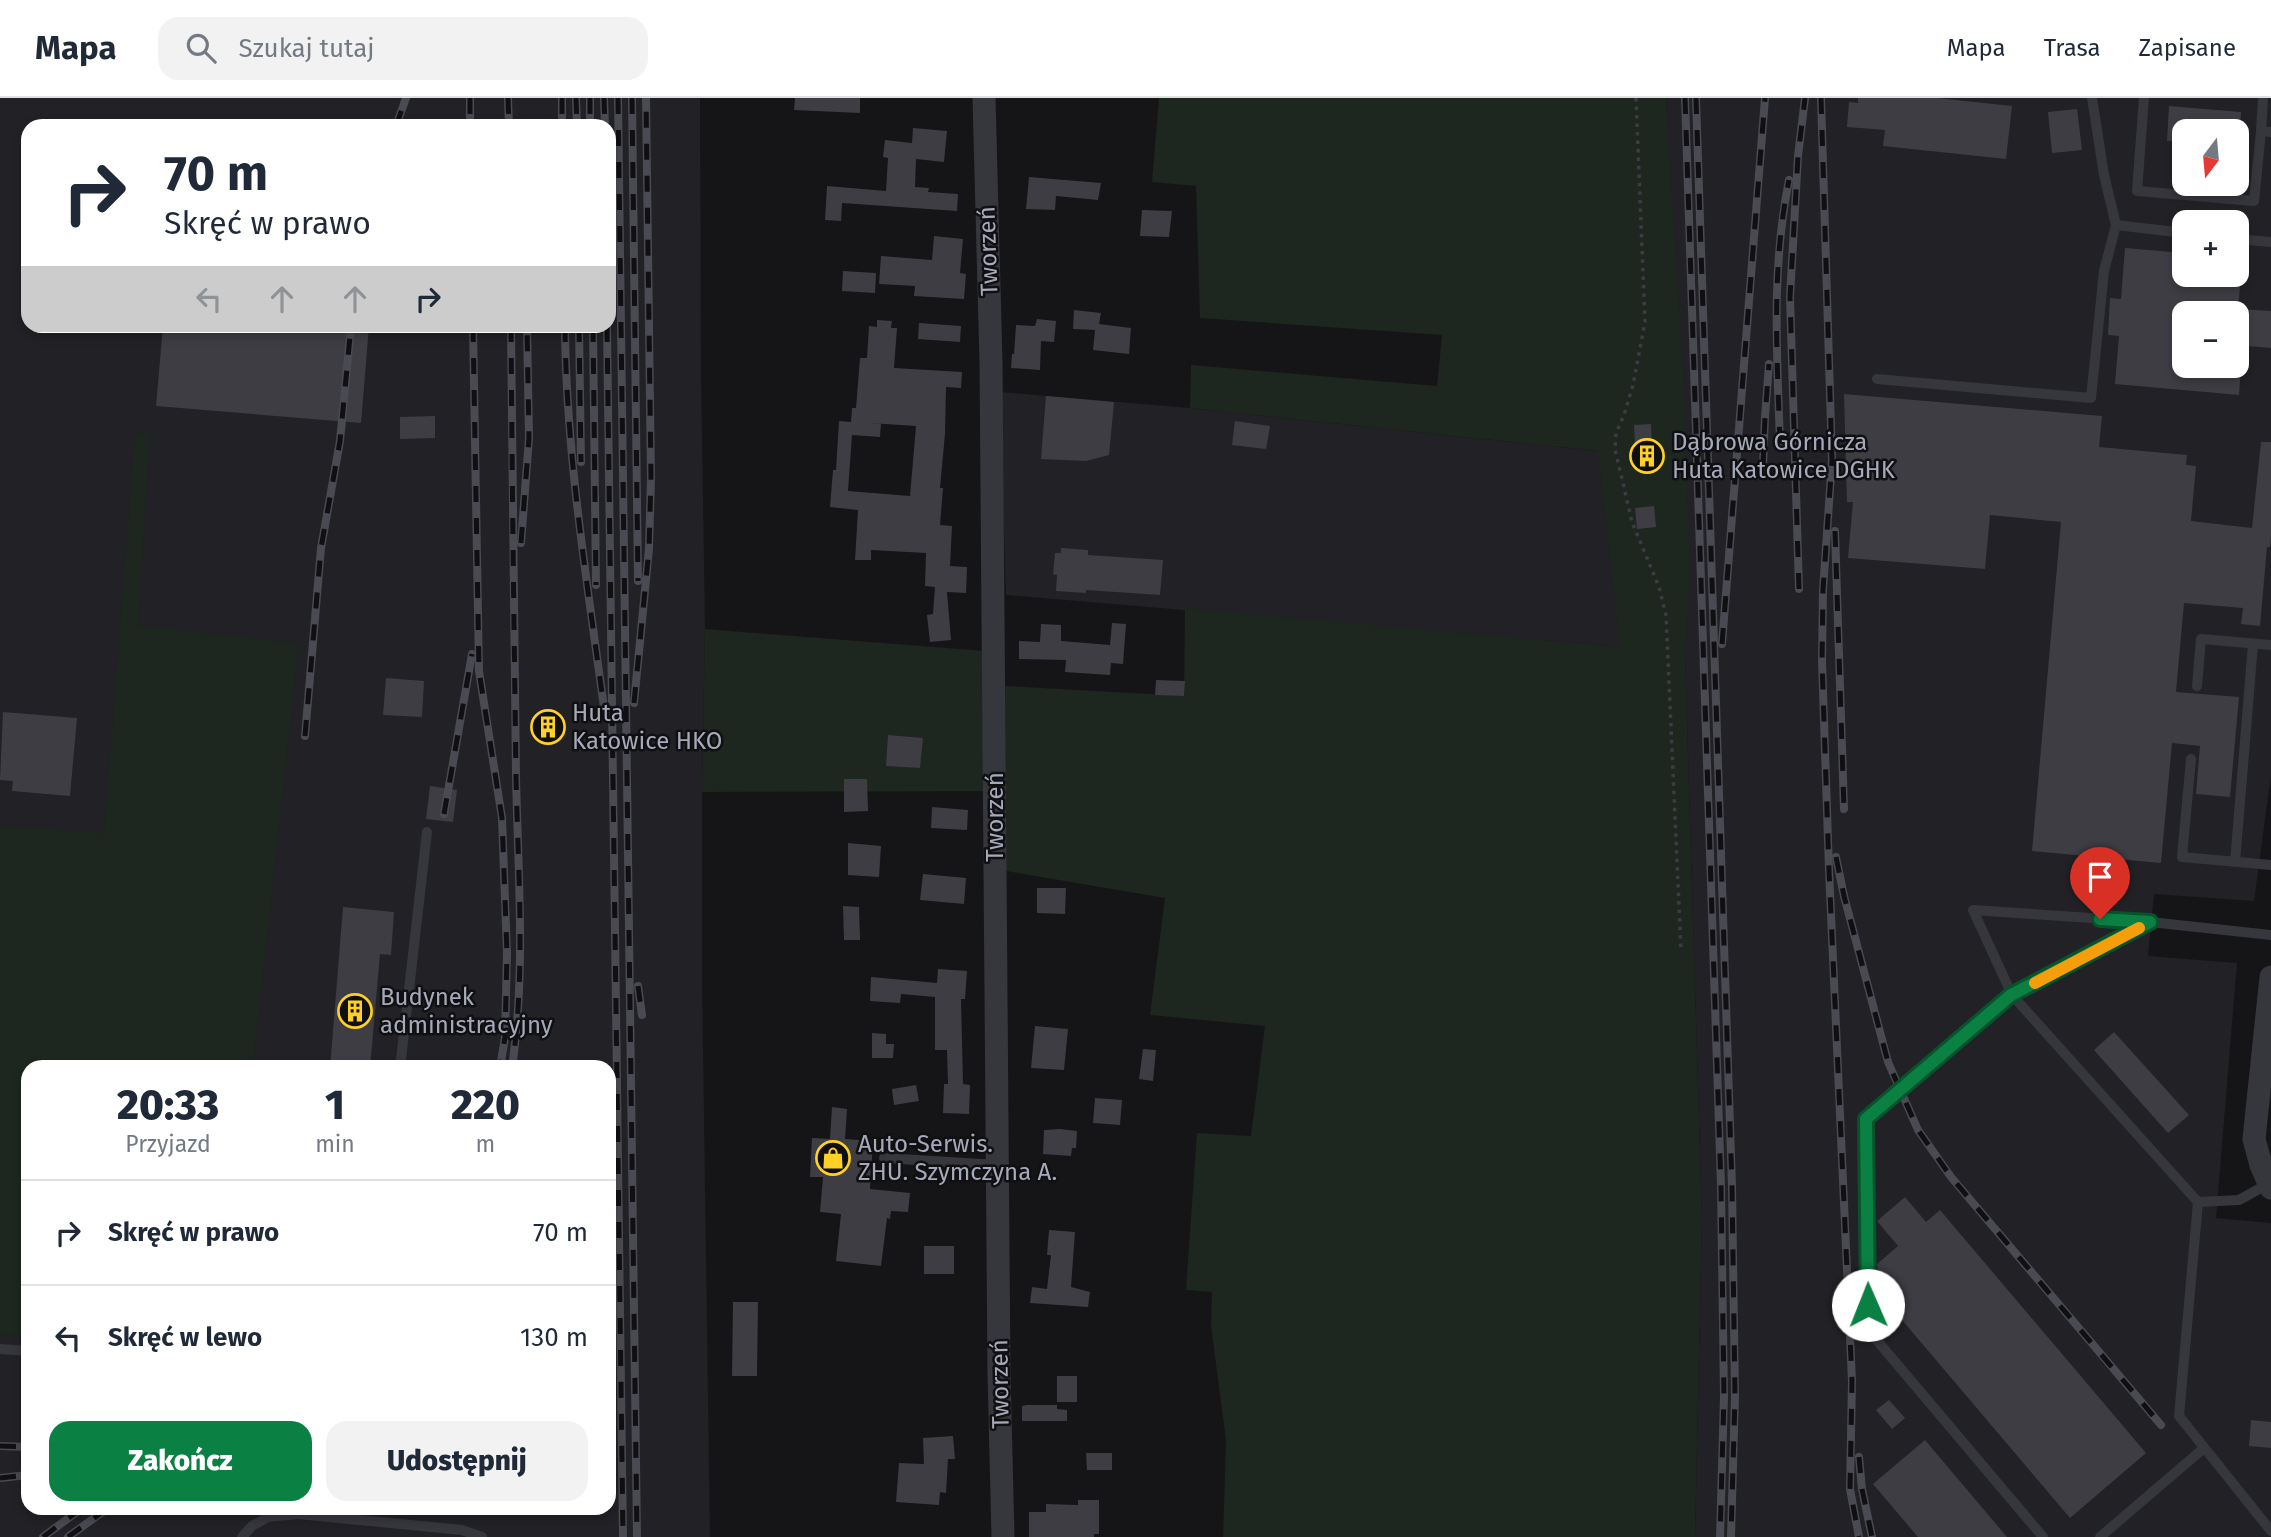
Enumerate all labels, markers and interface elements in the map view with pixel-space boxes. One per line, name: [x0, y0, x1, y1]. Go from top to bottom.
search box: [158, 17, 648, 80]
text: Mapa: [35, 28, 116, 68]
icon: search: [182, 29, 220, 67]
text: Szukaj tutaj: [238, 33, 375, 64]
text: Mapa: [1947, 34, 2006, 62]
text: Trasa: [2044, 34, 2101, 62]
text: Zapisane: [2139, 34, 2236, 62]
north arrow: [2172, 119, 2249, 196]
map controls: [2172, 119, 2249, 378]
text: 70 m: [164, 144, 268, 203]
icon: right: [49, 147, 140, 238]
text: Skręć w prawo: [164, 204, 371, 242]
street label: Tworzeń: [972, 206, 1004, 296]
button: +: [2172, 210, 2249, 287]
icon: left: [190, 280, 228, 318]
icon: ahead: [263, 280, 301, 318]
icon: ahead: [336, 280, 374, 318]
icon: right: [409, 280, 447, 318]
button: −: [2172, 301, 2249, 378]
place label: Dąbrowa Górnicza Huta Katowice DGHK: [1672, 428, 1896, 484]
building icon: Dąbrowa Górnicza Huta Katowice DGHK: [1628, 437, 1666, 475]
place label: Huta Katowice HKO: [572, 699, 722, 755]
building icon: Huta Katowice HKO: [529, 708, 567, 746]
street label: Tworzeń: [981, 772, 1009, 862]
pin: [2070, 847, 2130, 919]
icon: arrive: [2081, 858, 2119, 896]
place label: Budynek administracyjny: [380, 983, 553, 1039]
building icon: Budynek administracyjny: [336, 992, 374, 1030]
text: 20:33: [117, 1080, 219, 1130]
text: 1: [325, 1080, 345, 1130]
text: 220: [451, 1080, 520, 1130]
text: Przyjazd: [125, 1130, 211, 1158]
text: min: [315, 1130, 355, 1158]
text: m: [476, 1130, 495, 1158]
place label: Auto-Serwis. ZHU. Szymczyna A.: [858, 1130, 1057, 1186]
shop icon: Auto-Serwis. ZHU. Szymczyna A.: [814, 1139, 852, 1177]
icon: right: [49, 1214, 87, 1252]
text: Skręć w prawo: [108, 1217, 279, 1248]
text: 70 m: [533, 1217, 588, 1248]
position arrow: [1831, 1268, 1905, 1342]
icon: left: [49, 1319, 87, 1357]
text: Skręć w lewo: [108, 1322, 262, 1353]
text: 130 m: [520, 1322, 588, 1353]
street label: Tworzeń: [985, 1339, 1015, 1429]
button: Zakończ: [49, 1421, 312, 1501]
button: Udostępnij: [326, 1421, 588, 1501]

